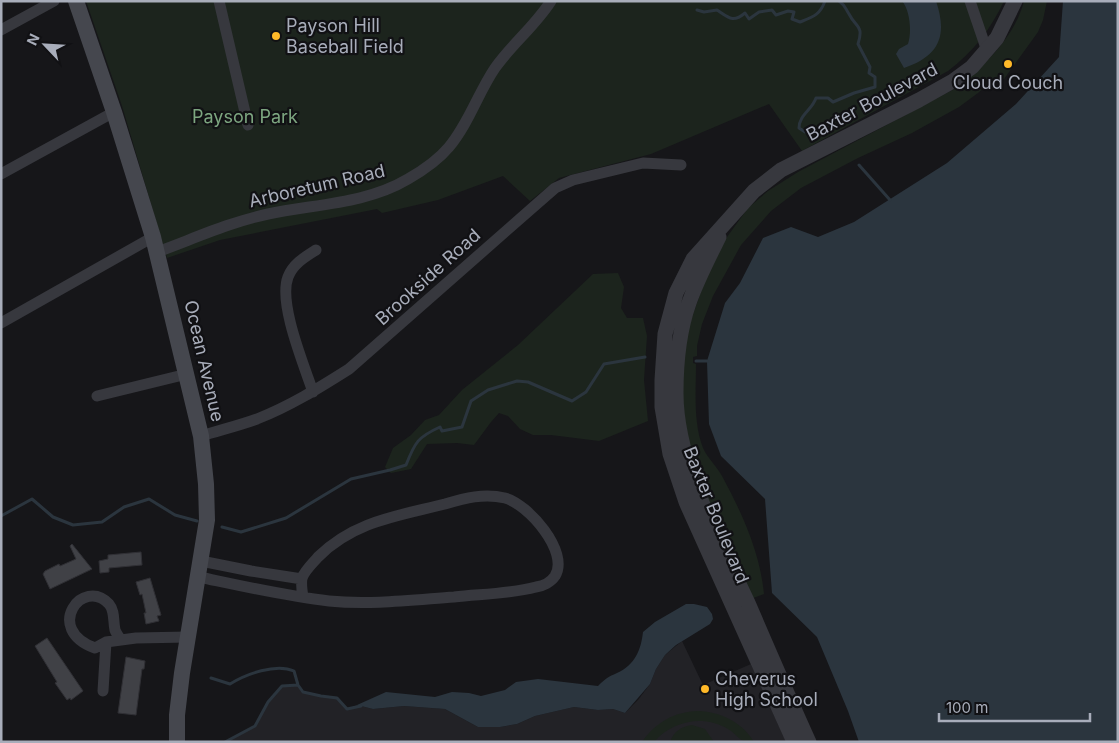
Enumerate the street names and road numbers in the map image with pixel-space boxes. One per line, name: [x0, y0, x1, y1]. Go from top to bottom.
street label: Baxter Boulevard: [803, 58, 941, 145]
street label: Arboretum Road: [247, 160, 387, 211]
street label: Brookside Road: [371, 224, 484, 329]
street label: Ocean Avenue: [180, 298, 229, 424]
street label: Baxter Boulevard: [679, 443, 753, 586]

